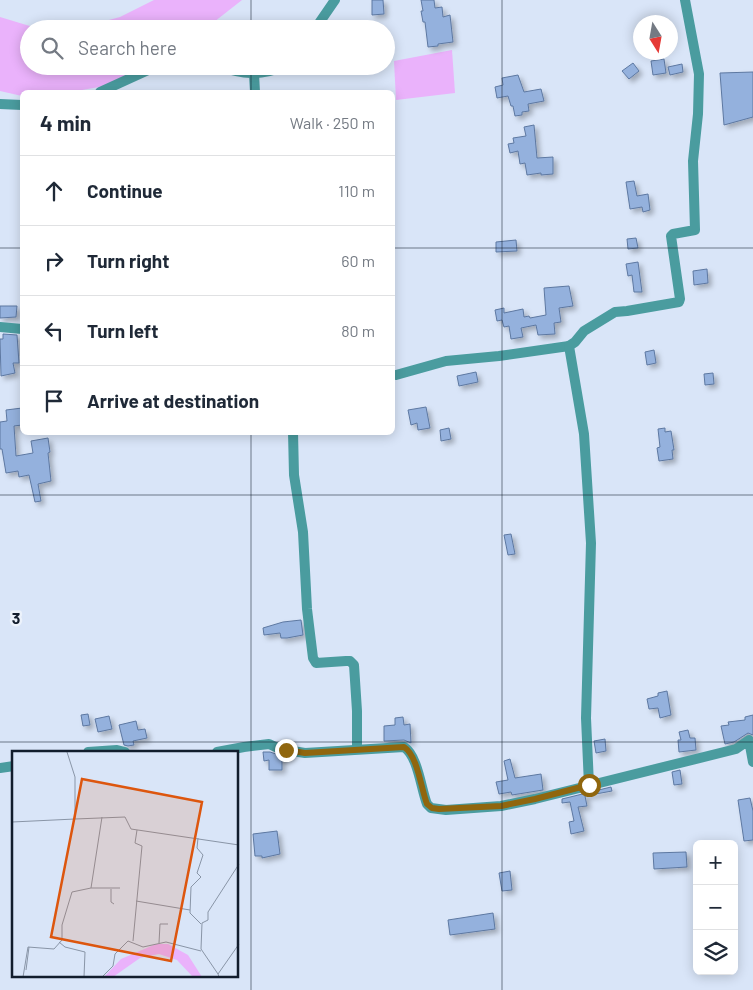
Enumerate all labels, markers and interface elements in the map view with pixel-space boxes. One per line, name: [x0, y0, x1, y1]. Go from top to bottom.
north arrow: [633, 15, 678, 60]
search box: [20, 20, 395, 75]
icon: search: [38, 34, 66, 62]
text: Search here: [78, 36, 177, 59]
text: 4 min: [40, 110, 91, 135]
text: Walk · 250 m: [290, 113, 375, 132]
icon: ahead: [40, 177, 68, 205]
text: Continue: [87, 179, 163, 202]
text: 110 m: [338, 181, 375, 200]
icon: right: [40, 247, 68, 275]
text: Turn right: [87, 249, 169, 272]
text: 60 m: [341, 251, 375, 270]
icon: left: [40, 317, 68, 345]
text: Turn left: [87, 319, 158, 342]
text: 80 m: [341, 321, 375, 340]
icon: arrive: [40, 387, 68, 415]
text: Arrive at destination: [87, 389, 259, 412]
text: 3: [12, 608, 20, 627]
route end: [275, 739, 298, 762]
inset map: [12, 751, 239, 978]
route start: [578, 774, 601, 797]
map controls: [693, 840, 738, 975]
button: +: [693, 840, 738, 885]
button: −: [693, 885, 738, 930]
button: layers: [693, 930, 738, 975]

